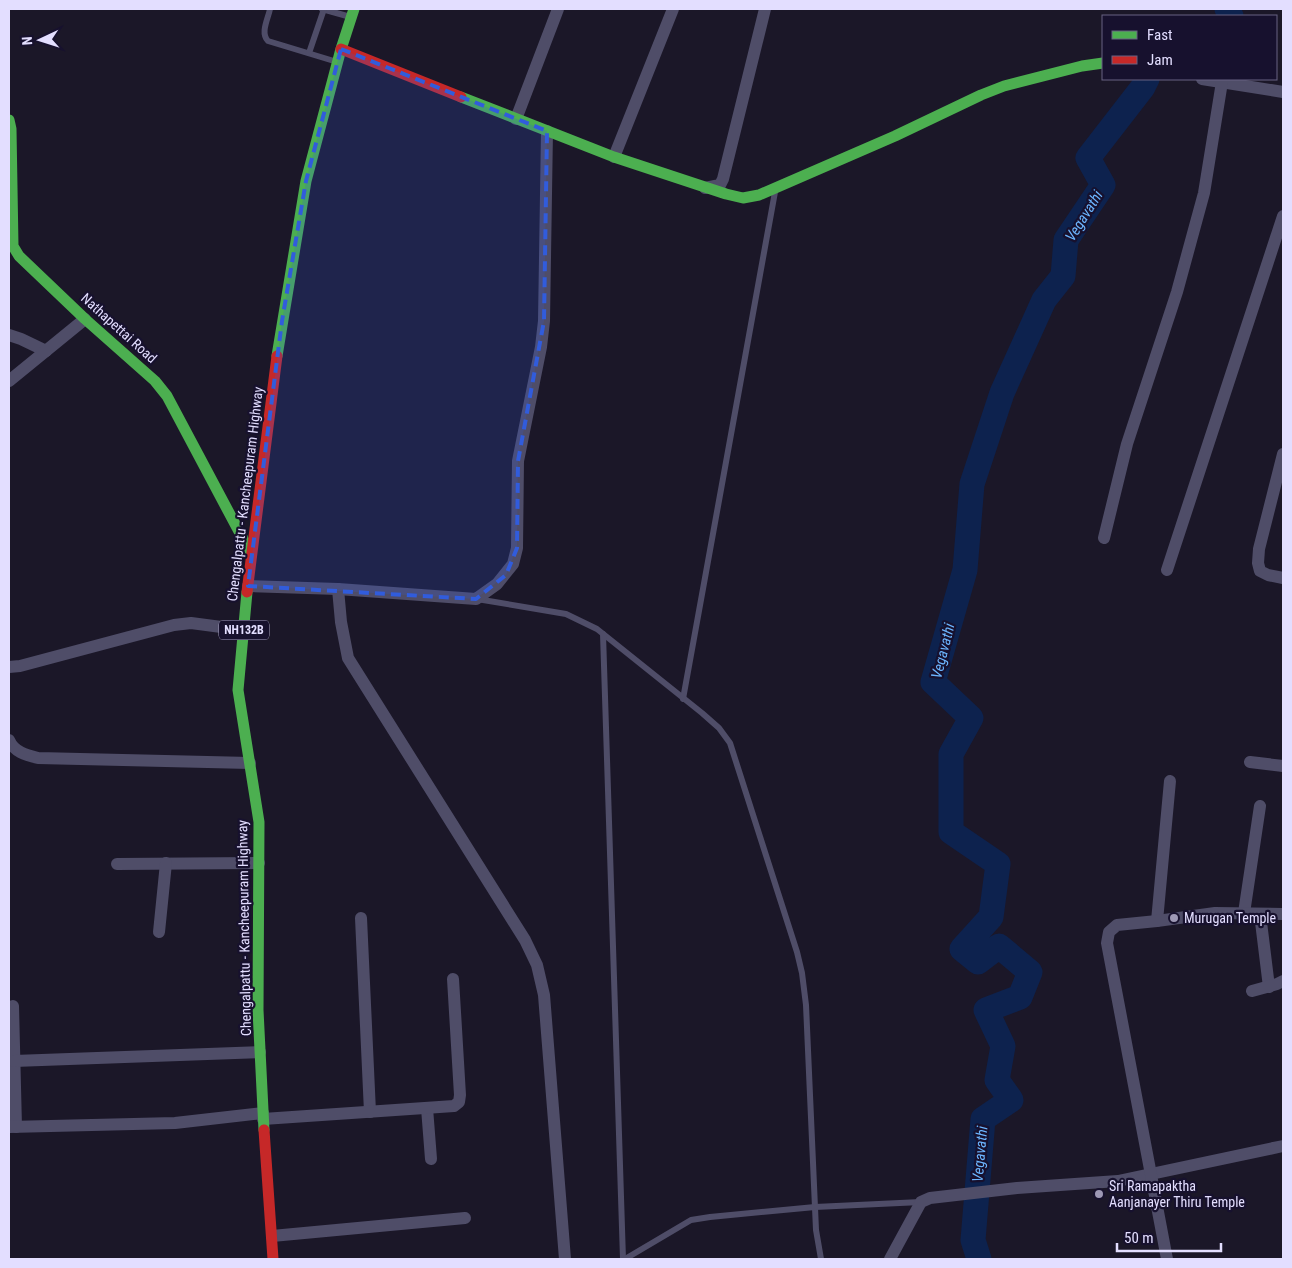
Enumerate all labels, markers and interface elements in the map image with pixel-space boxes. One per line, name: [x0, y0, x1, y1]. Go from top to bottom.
north arrow: [15, 15, 65, 65]
legend: [1102, 15, 1277, 80]
text: Fast: [1147, 26, 1172, 44]
text: N: [19, 36, 35, 46]
text: Jam: [1147, 51, 1173, 69]
water label: Vegavathi: [1061, 187, 1107, 245]
street label: Nathapettai Road: [78, 290, 160, 366]
street label: Chengalpattu - Kancheepuram Highway: [224, 386, 266, 602]
road number: NH132B: [219, 620, 269, 640]
water label: Vegavathi: [927, 621, 959, 681]
street label: Chengalpattu - Kancheepuram Highway: [234, 820, 254, 1036]
place label: Murugan Temple: [1184, 910, 1277, 926]
marker: Murugan Temple: [1168, 912, 1180, 924]
water label: Vegavathi: [969, 1124, 991, 1183]
place label: Sri Ramapaktha Aanjanayer Thiru Temple: [1109, 1178, 1245, 1210]
marker: Sri Ramapaktha Aanjanayer Thiru Temple: [1093, 1188, 1105, 1200]
scale bar: [1117, 1220, 1221, 1252]
text: 50 m: [1124, 1229, 1154, 1247]

